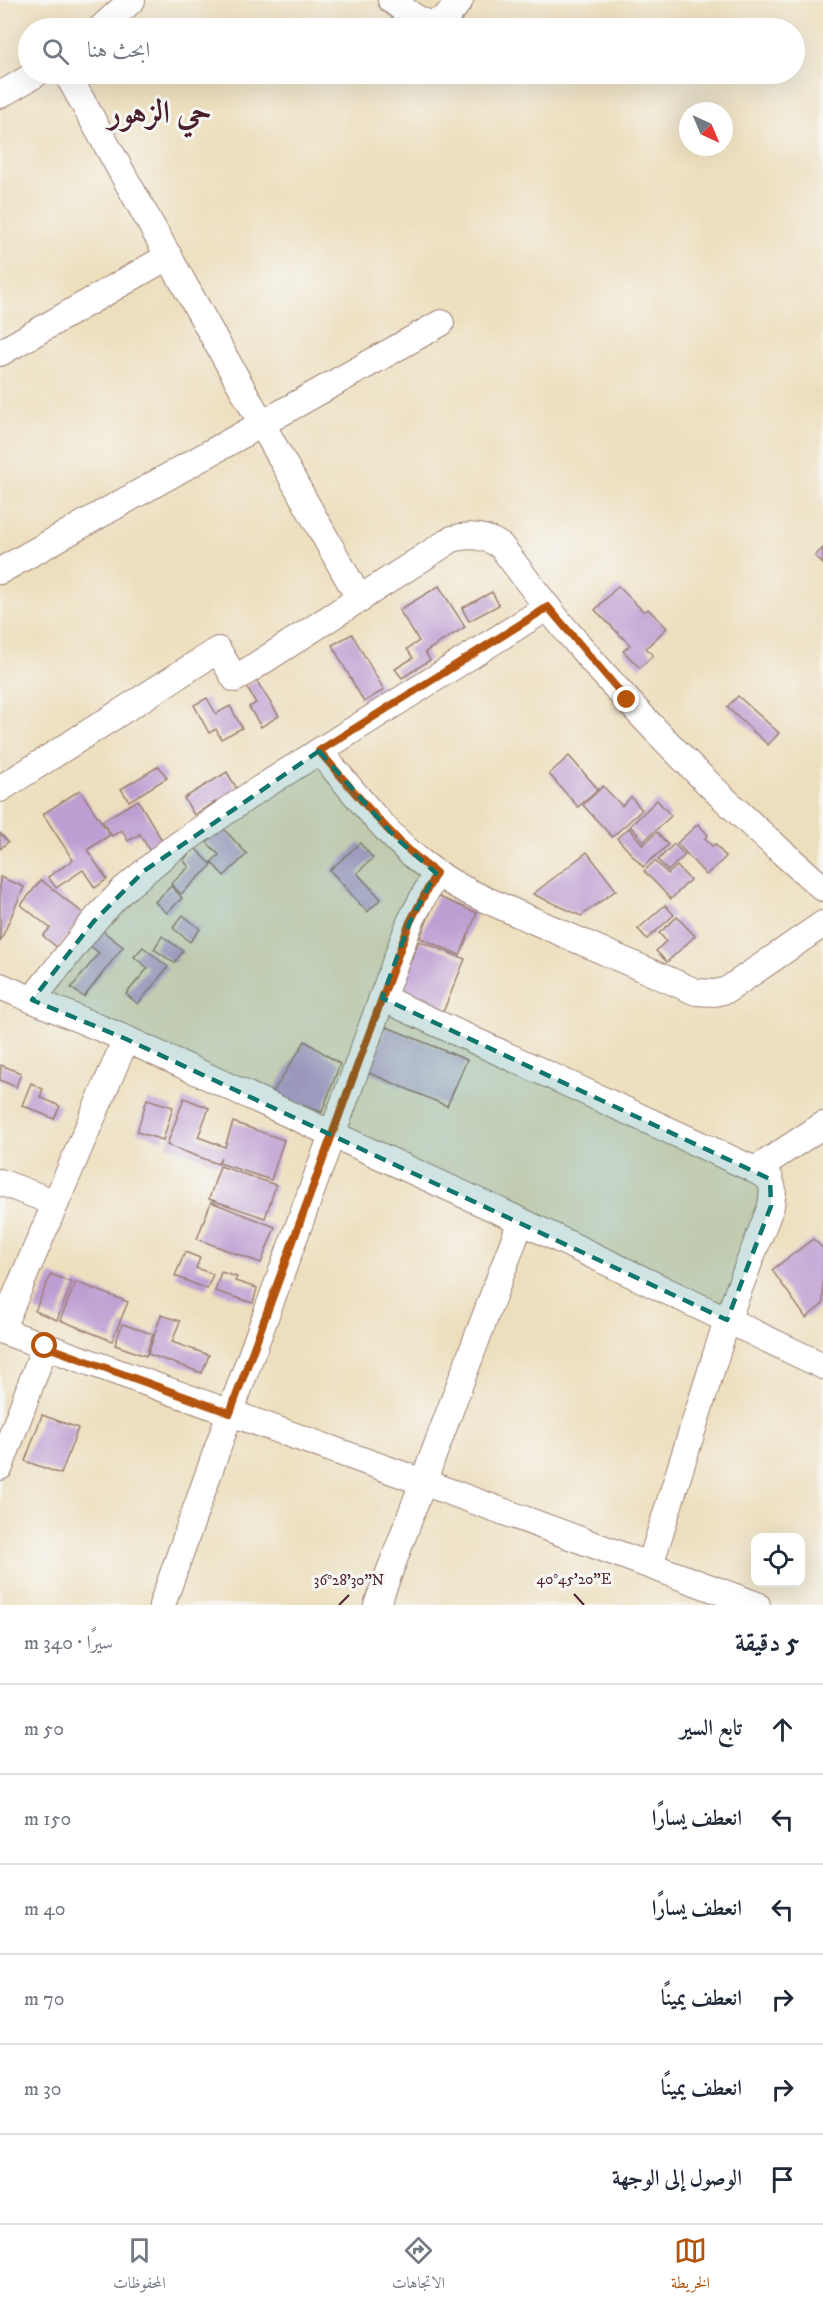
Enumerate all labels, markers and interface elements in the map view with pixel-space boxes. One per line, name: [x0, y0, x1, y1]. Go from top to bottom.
search box: [18, 18, 805, 84]
icon: search: [39, 35, 72, 68]
text: ابحث هنا: [87, 37, 150, 64]
district label: حي الزهور: [105, 94, 212, 138]
north arrow: [679, 102, 733, 156]
route end: [613, 686, 639, 712]
route start: [31, 1332, 57, 1358]
map controls: [751, 1533, 805, 1587]
button: locate: [751, 1533, 805, 1587]
text: 40°45'20"E: [537, 1570, 612, 1589]
text: 36°28'30"N: [314, 1571, 384, 1590]
text: 5 دقيقة: [735, 1627, 799, 1660]
text: سيرًا · 340 m: [24, 1631, 113, 1656]
icon: ahead: [766, 1713, 799, 1746]
text: تابع السير: [680, 1715, 742, 1742]
text: 50 m: [24, 1717, 64, 1742]
icon: left: [766, 1803, 799, 1836]
text: انعطف يسارًا: [652, 1805, 742, 1832]
text: 150 m: [24, 1807, 71, 1832]
icon: left: [766, 1893, 799, 1926]
text: انعطف يسارًا: [652, 1895, 742, 1922]
text: 40 m: [24, 1897, 66, 1922]
icon: right: [766, 1983, 799, 2016]
text: انعطف يمينًا: [661, 1985, 742, 2012]
text: 70 m: [24, 1987, 65, 2012]
icon: right: [766, 2073, 799, 2106]
text: انعطف يمينًا: [661, 2075, 742, 2102]
text: 30 m: [24, 2077, 62, 2102]
icon: arrive: [766, 2163, 799, 2196]
text: الوصول إلى الوجهة: [612, 2165, 742, 2192]
tab: المحفوظات: [113, 2234, 166, 2298]
tab: الاتجاهات: [392, 2234, 445, 2298]
tab: الخريطة: [671, 2234, 710, 2298]

